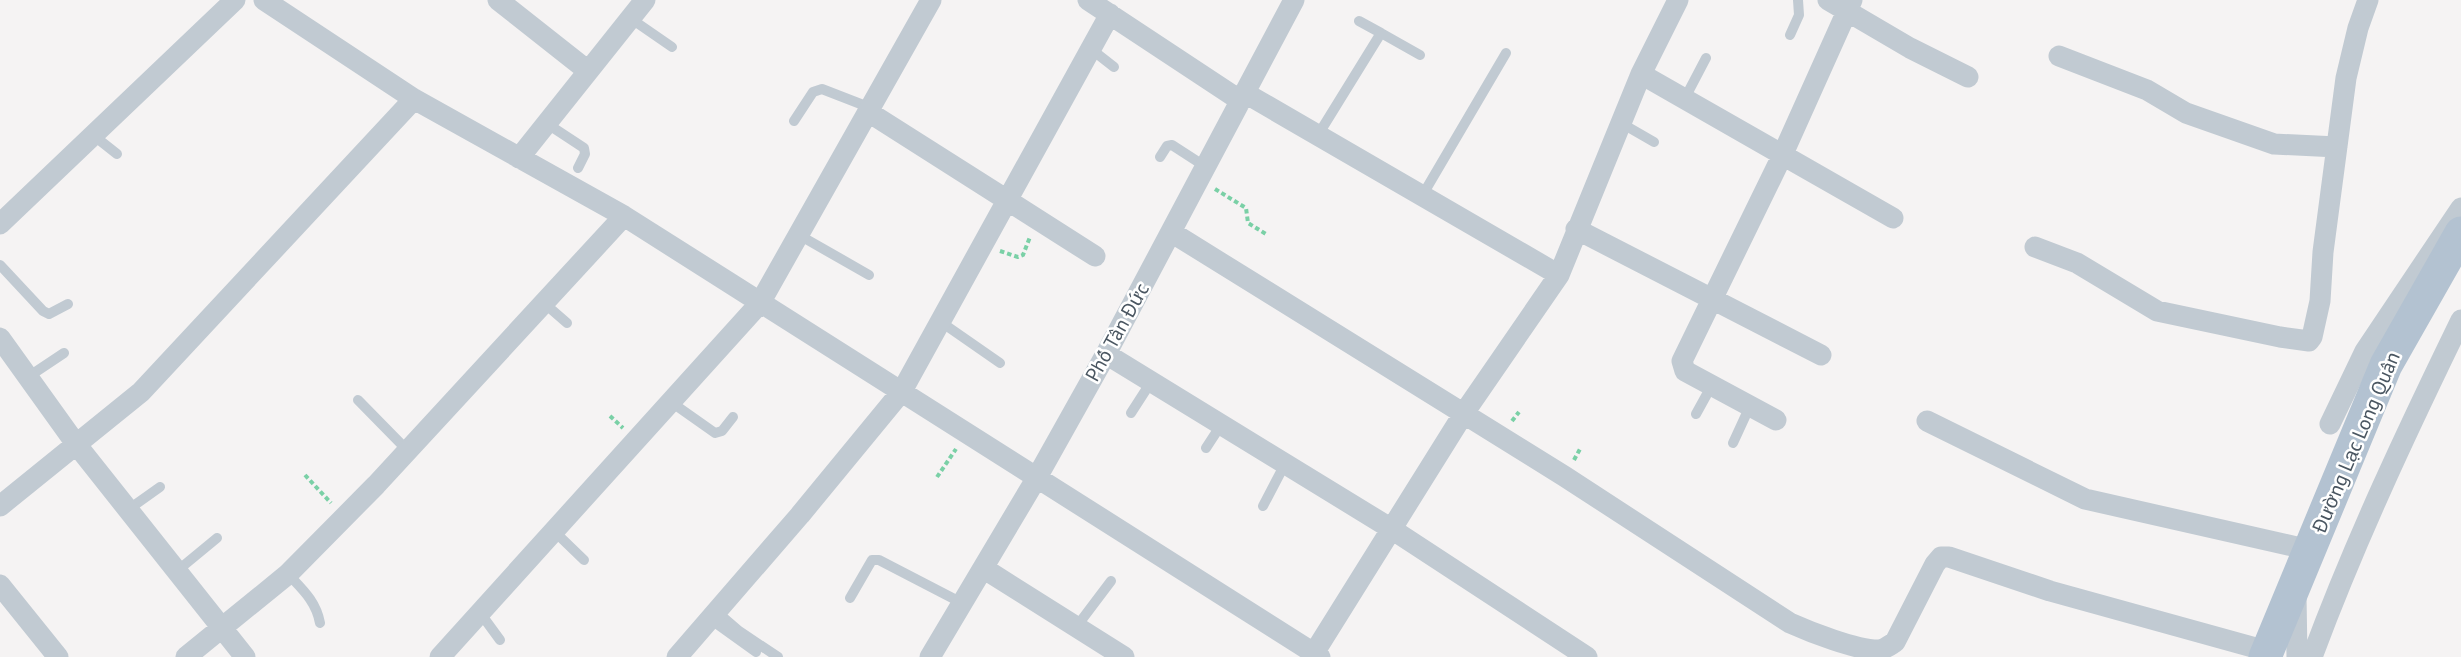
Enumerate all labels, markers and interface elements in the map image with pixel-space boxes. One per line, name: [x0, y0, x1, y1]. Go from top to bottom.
street label: Phố Tân Đức: [1079, 278, 1155, 386]
street label: Đường Lạc Long Quân: [2306, 348, 2406, 537]

